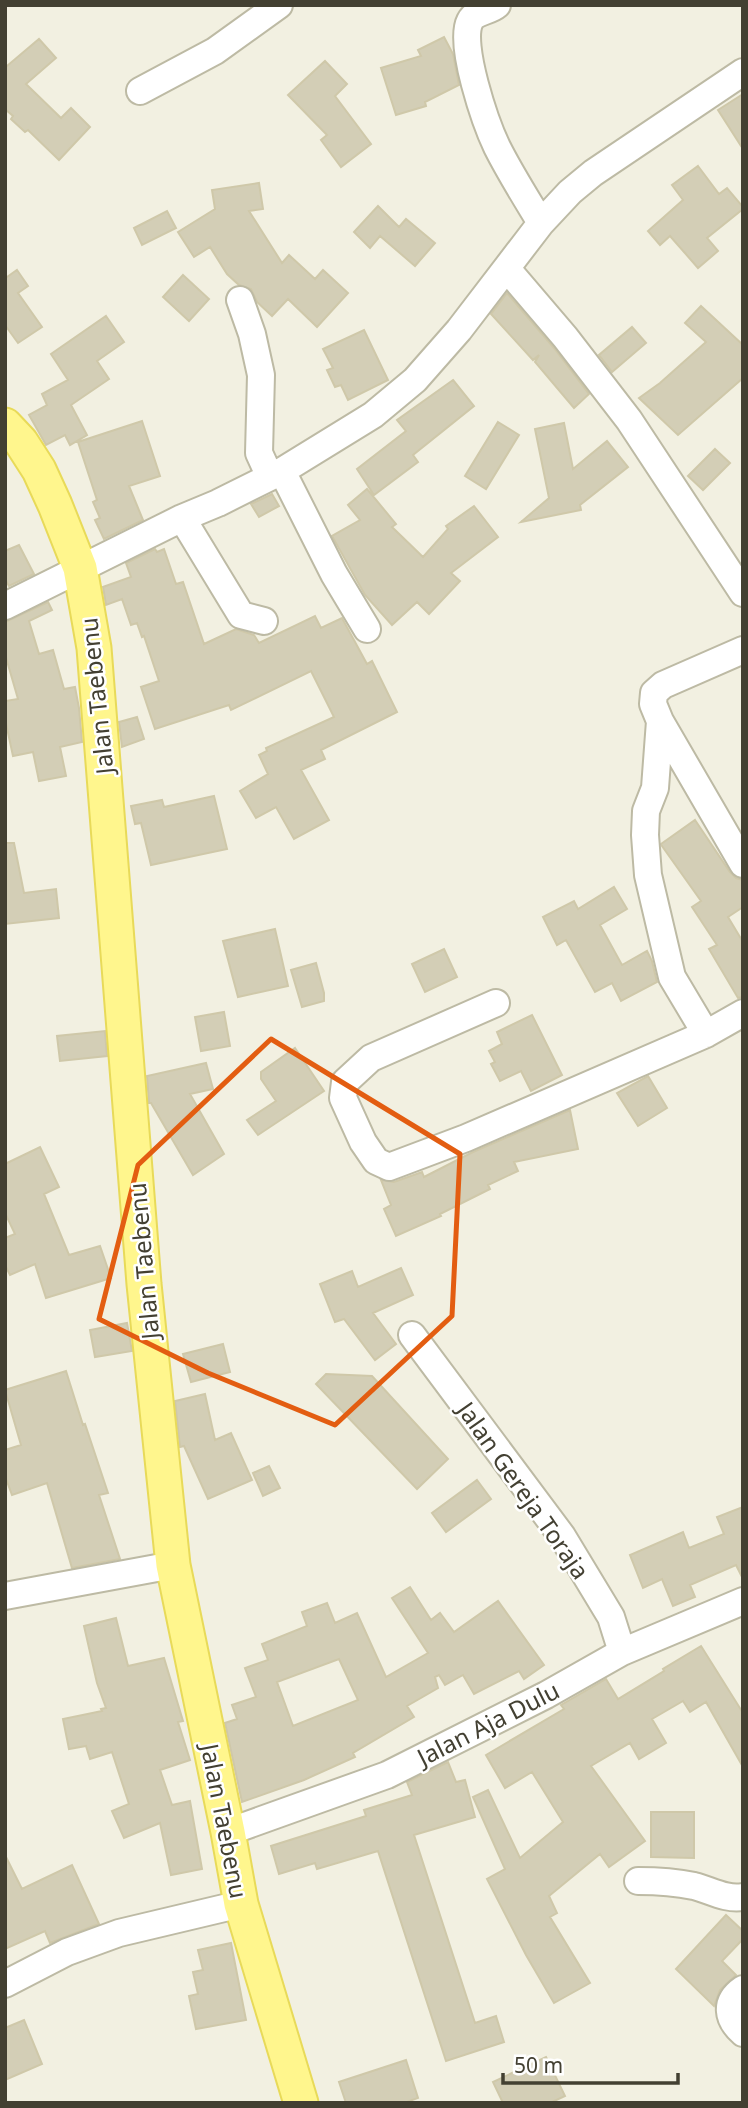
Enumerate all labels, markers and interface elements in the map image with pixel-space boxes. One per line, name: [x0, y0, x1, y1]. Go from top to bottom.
street label: Jalan Taebenu: [71, 616, 121, 778]
street label: Jalan Taebenu: [120, 1181, 166, 1343]
street label: Jalan Gereja Toraja: [449, 1393, 598, 1585]
street label: Jalan Aja Dulu: [410, 1673, 565, 1774]
street label: Jalan Taebenu: [193, 1739, 256, 1901]
scale bar: [503, 2042, 678, 2086]
text: 50 m: [514, 2051, 563, 2079]

